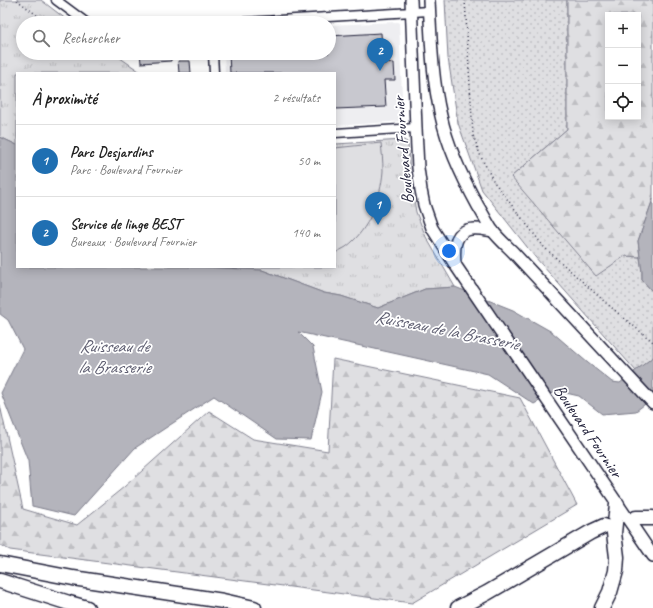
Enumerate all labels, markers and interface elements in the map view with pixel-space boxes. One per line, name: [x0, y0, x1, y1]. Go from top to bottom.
map controls: [605, 12, 641, 120]
button: +: [605, 12, 641, 48]
search box: [16, 16, 336, 60]
icon: search: [30, 27, 52, 49]
text: Rechercher: [62, 29, 120, 48]
pin: 2: [367, 38, 393, 71]
button: −: [605, 48, 641, 84]
button: locate: [605, 84, 641, 120]
text: À proximité: [32, 88, 97, 109]
text: 2 résultats: [272, 90, 320, 106]
street label: Boulevard Fournier: [388, 94, 418, 205]
text: Parc Desjardins: [70, 143, 153, 162]
text: 1: [42, 153, 48, 169]
text: 50 m: [298, 153, 320, 169]
text: Parc · Boulevard Fournier: [70, 162, 182, 178]
pin: 1: [365, 192, 391, 225]
text: Service de linge BEST: [70, 215, 181, 234]
text: 2: [42, 225, 48, 241]
text: 140 m: [292, 225, 320, 241]
text: Bureaux · Boulevard Fournier: [70, 234, 196, 250]
your location: [439, 241, 459, 261]
water label: Ruisseau de la Brasserie: [373, 305, 524, 355]
water label: Ruisseau de la Brasserie: [78, 335, 153, 378]
street label: Boulevard Fournier: [549, 380, 628, 483]

